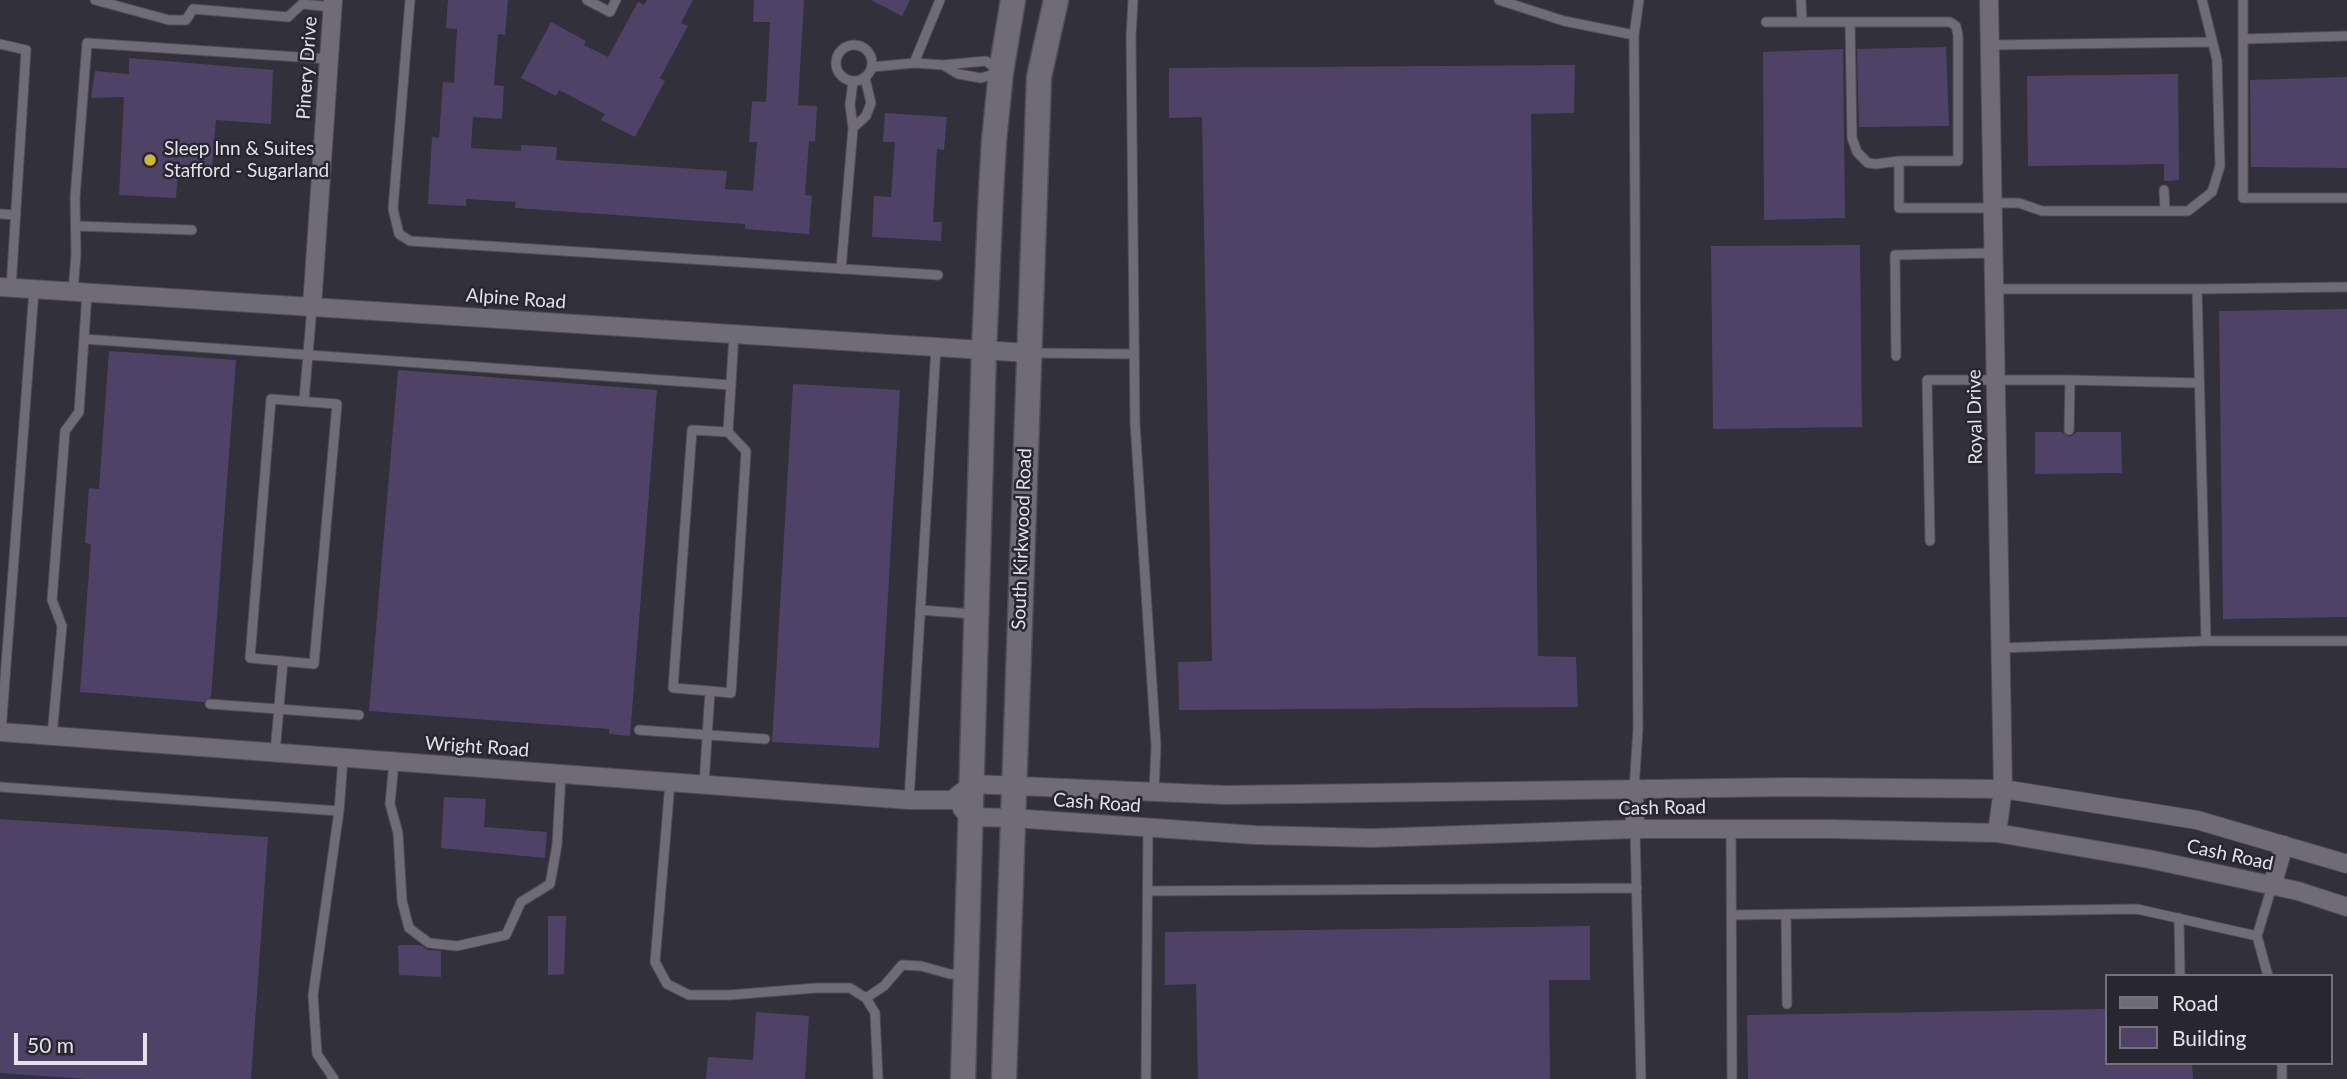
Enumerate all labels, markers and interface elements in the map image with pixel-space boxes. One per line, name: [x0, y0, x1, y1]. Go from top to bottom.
street label: Pinery Drive: [292, 16, 322, 120]
place label: Sleep Inn & Suites Stafford - Sugarland: [164, 138, 329, 182]
marker: Sleep Inn & Suites Stafford - Sugarland: [142, 152, 158, 168]
street label: Alpine Road: [465, 284, 567, 314]
street label: Royal Drive: [1963, 369, 1987, 465]
street label: South Kirkwood Road: [1007, 448, 1037, 630]
street label: Wright Road: [424, 732, 530, 762]
street label: Cash Road: [1052, 789, 1142, 817]
street label: Cash Road: [1618, 796, 1706, 820]
street label: Cash Road: [2185, 835, 2275, 875]
legend: [2106, 974, 2333, 1065]
text: Road: [2172, 990, 2219, 1015]
scale bar: [18, 1020, 150, 1064]
text: Building: [2172, 1025, 2247, 1050]
text: 50 m: [27, 1032, 74, 1057]

